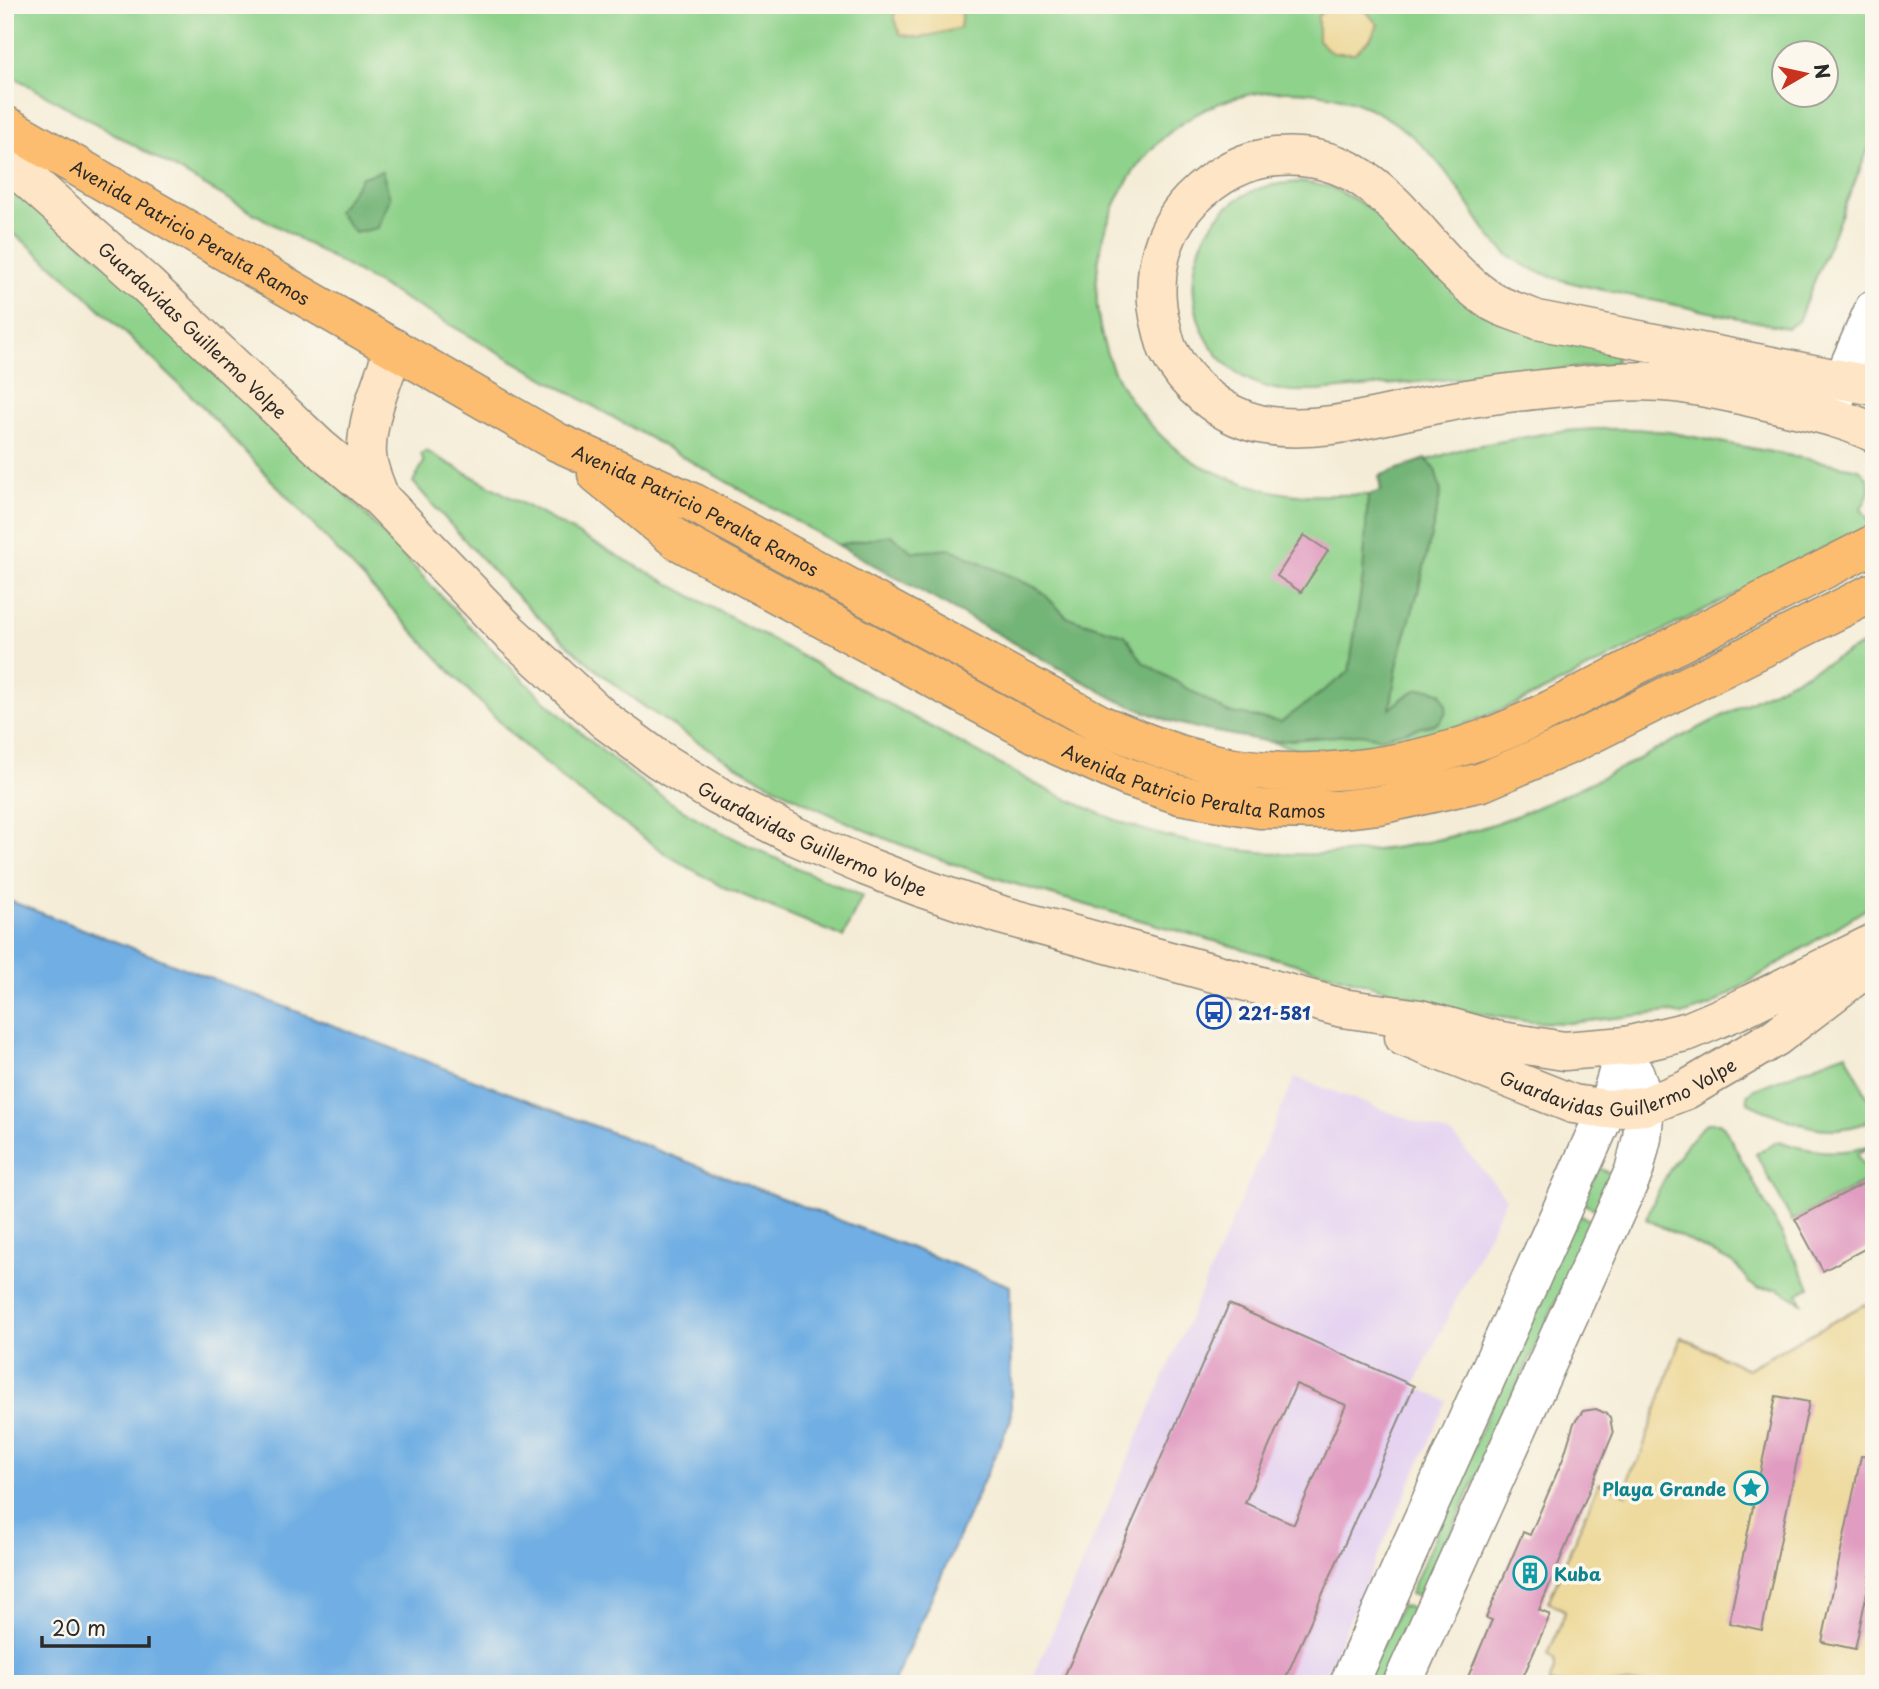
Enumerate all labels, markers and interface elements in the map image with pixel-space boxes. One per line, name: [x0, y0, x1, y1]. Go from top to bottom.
north arrow: [1770, 38, 1840, 108]
text: N: [1808, 62, 1838, 81]
street label: Avenida Patricio Peralta Ramos: [66, 152, 315, 311]
street label: Guardavidas Guillermo Volpe: [93, 235, 294, 424]
street label: Avenida Patricio Peralta Ramos: [568, 437, 824, 582]
street label: Avenida Patricio Peralta Ramos: [1058, 736, 1325, 823]
street label: Guardavidas Guillermo Volpe: [693, 774, 931, 902]
bus stop icon: 221-581: [1195, 993, 1233, 1031]
place label: 221-581: [1238, 999, 1311, 1026]
street label: Guardavidas Guillermo Volpe: [1492, 1048, 1742, 1082]
text: Guardavidas Guillermo Volpe: [1496, 1050, 1741, 1123]
place icon: Playa Grande: [1732, 1469, 1770, 1507]
place label: Playa Grande: [1602, 1475, 1726, 1502]
building icon: Kuba: [1511, 1554, 1549, 1592]
place label: Kuba: [1554, 1560, 1601, 1587]
scale bar: [42, 1605, 149, 1649]
text: 20 m: [52, 1611, 106, 1643]

